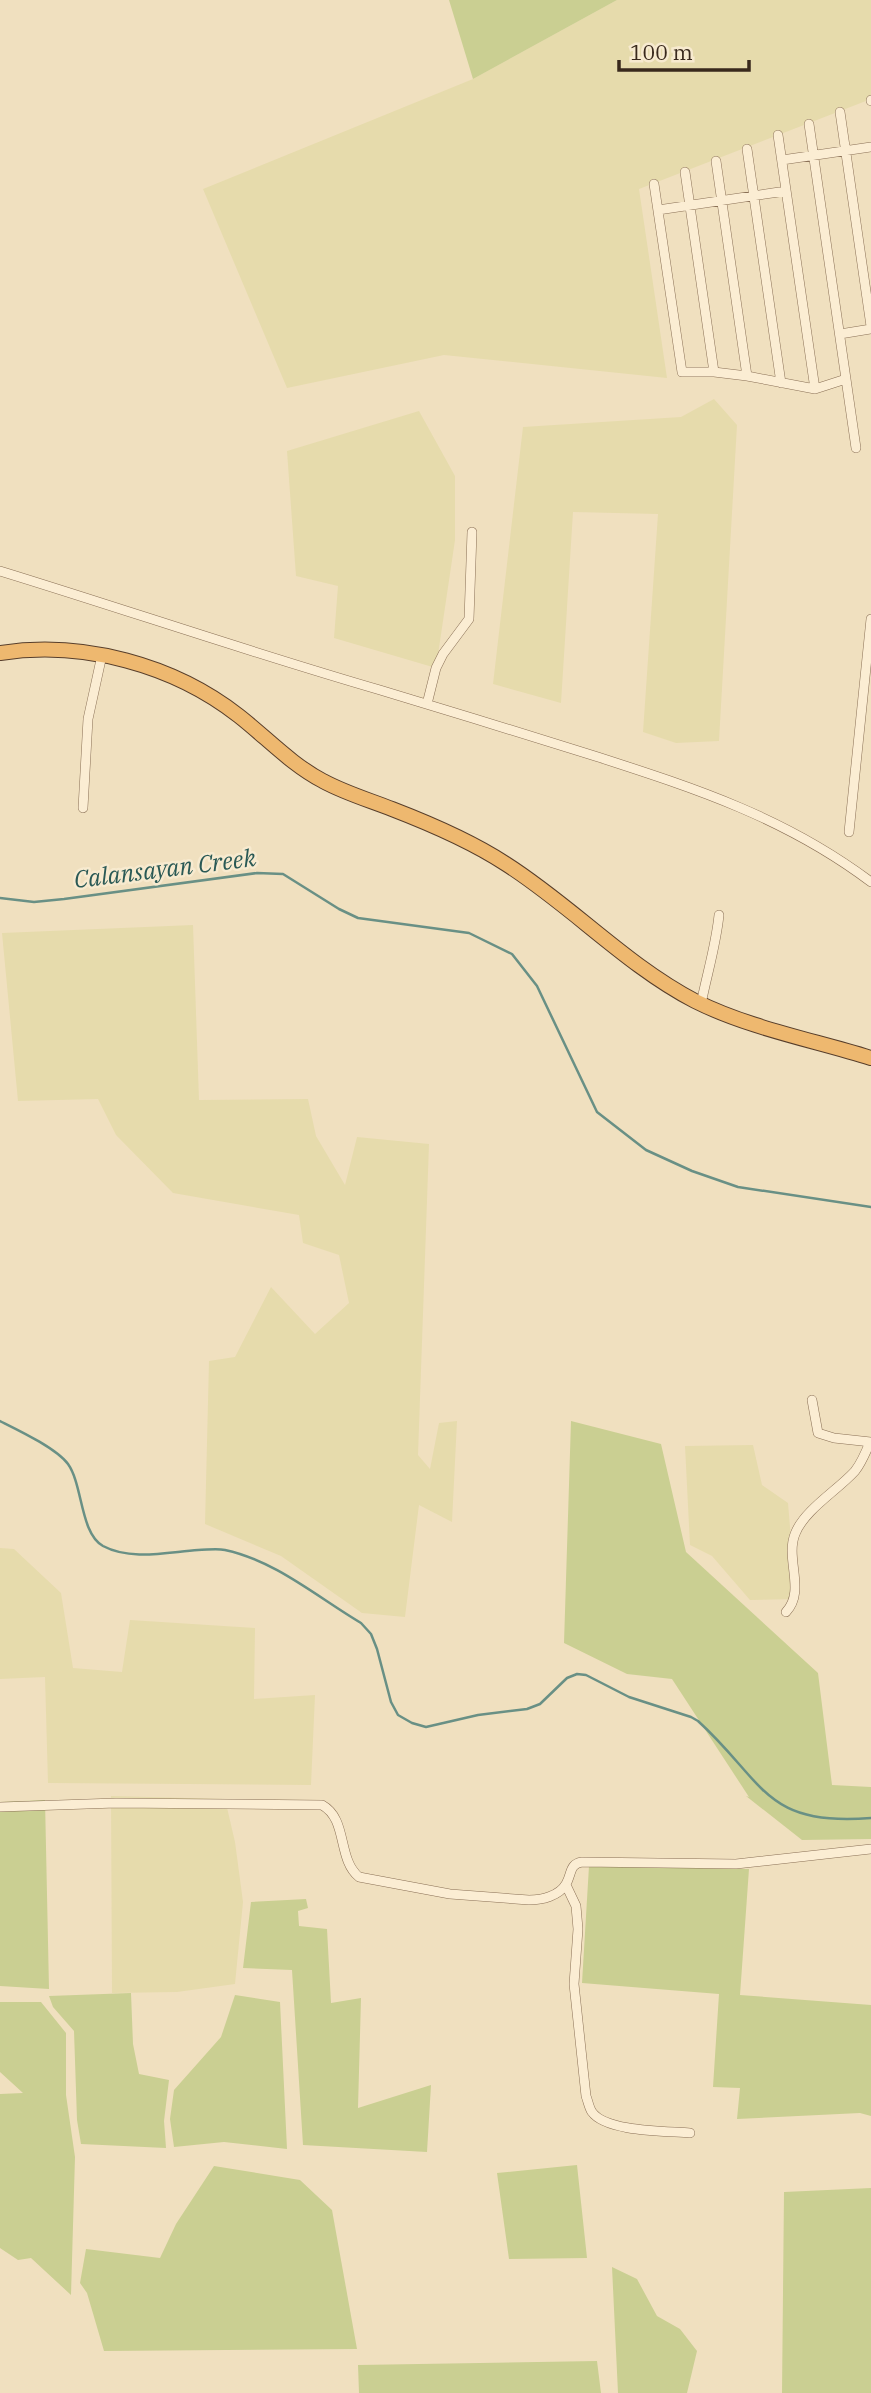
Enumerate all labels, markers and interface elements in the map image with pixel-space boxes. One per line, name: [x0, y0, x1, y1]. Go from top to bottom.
scale bar: [619, 28, 748, 72]
text: 100 m: [630, 38, 693, 66]
water label: Calansayan Creek: [72, 841, 258, 895]

